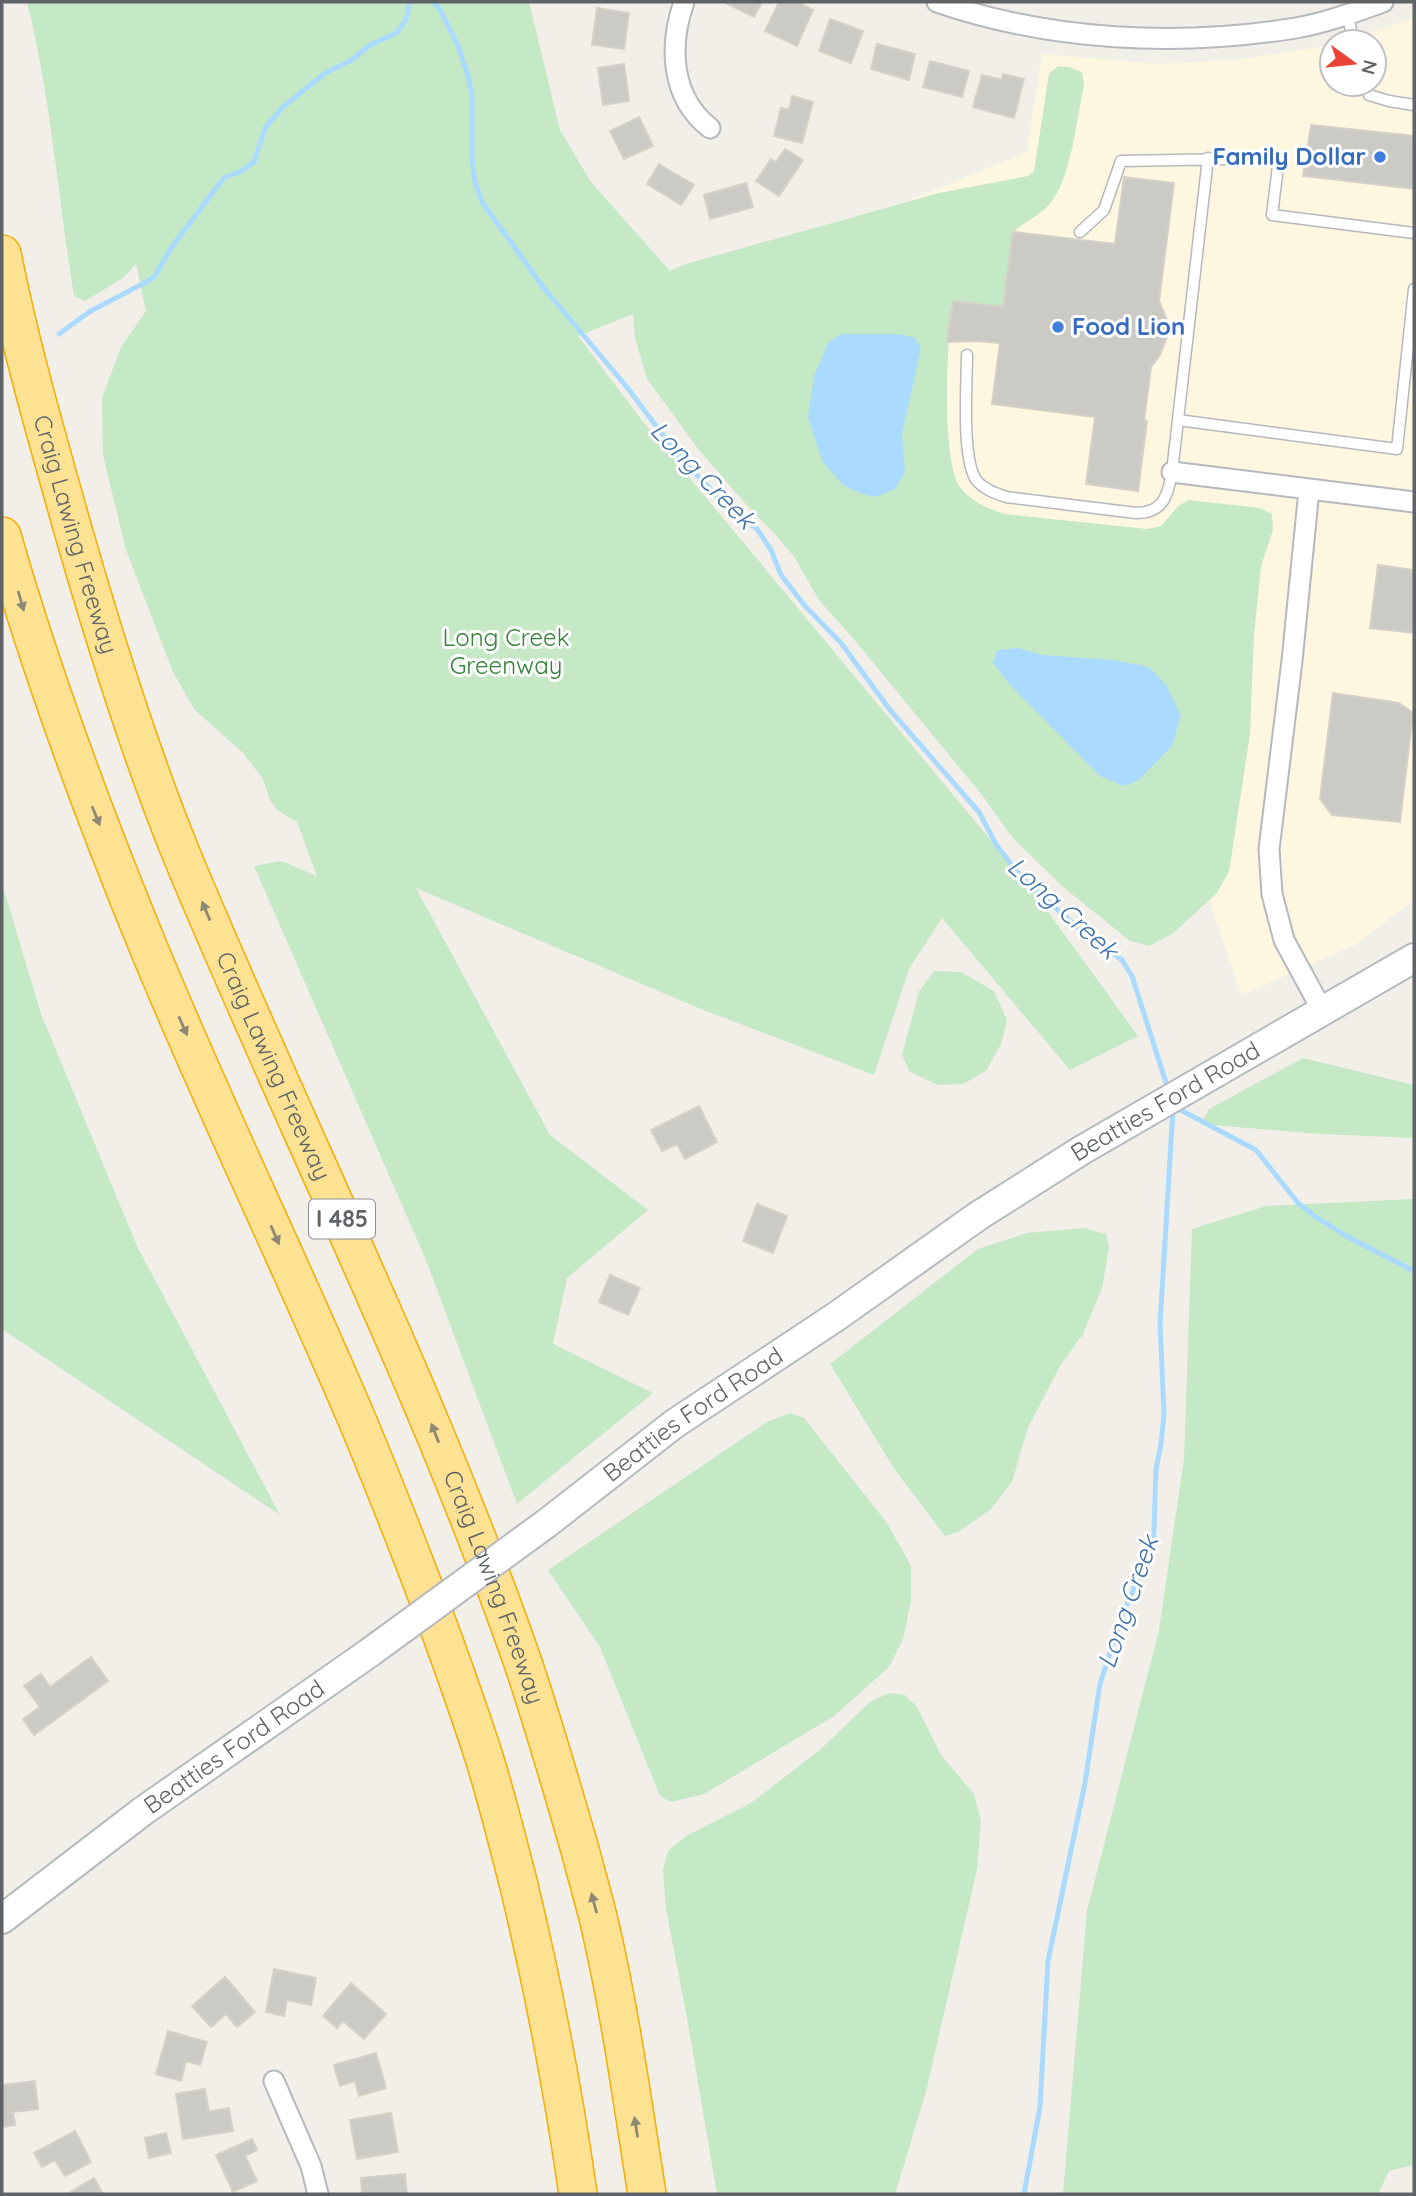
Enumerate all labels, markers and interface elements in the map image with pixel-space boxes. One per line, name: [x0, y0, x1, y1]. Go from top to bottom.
north arrow: [1318, 28, 1388, 98]
text: N: [1356, 58, 1383, 77]
place label: Family Dollar: [1212, 141, 1366, 171]
marker: Family Dollar: [1372, 149, 1388, 165]
place label: Food Lion: [1072, 311, 1185, 341]
marker: Food Lion: [1050, 319, 1066, 335]
street label: Craig Lawing Freeway: [27, 411, 125, 657]
water label: Long Creek: [644, 414, 764, 537]
one-way arrow: [16, 591, 27, 613]
park label: Long Creek Greenway: [442, 622, 570, 680]
one-way arrow: [91, 806, 102, 827]
water label: Long Creek: [1001, 849, 1127, 967]
one-way arrow: [200, 900, 211, 921]
street label: Craig Lawing Freeway: [210, 947, 338, 1185]
one-way arrow: [177, 1016, 188, 1037]
street label: Beatties Ford Road: [1065, 1034, 1265, 1167]
road number: I 485: [309, 1200, 375, 1238]
one-way arrow: [269, 1224, 280, 1245]
street label: Beatties Ford Road: [596, 1340, 788, 1488]
one-way arrow: [430, 1422, 441, 1443]
street label: Craig Lawing Freeway: [437, 1465, 551, 1708]
water label: Long Creek: [1090, 1529, 1166, 1672]
street label: Beatties Ford Road: [138, 1673, 330, 1820]
one-way arrow: [588, 1892, 599, 1914]
one-way arrow: [630, 2116, 641, 2138]

